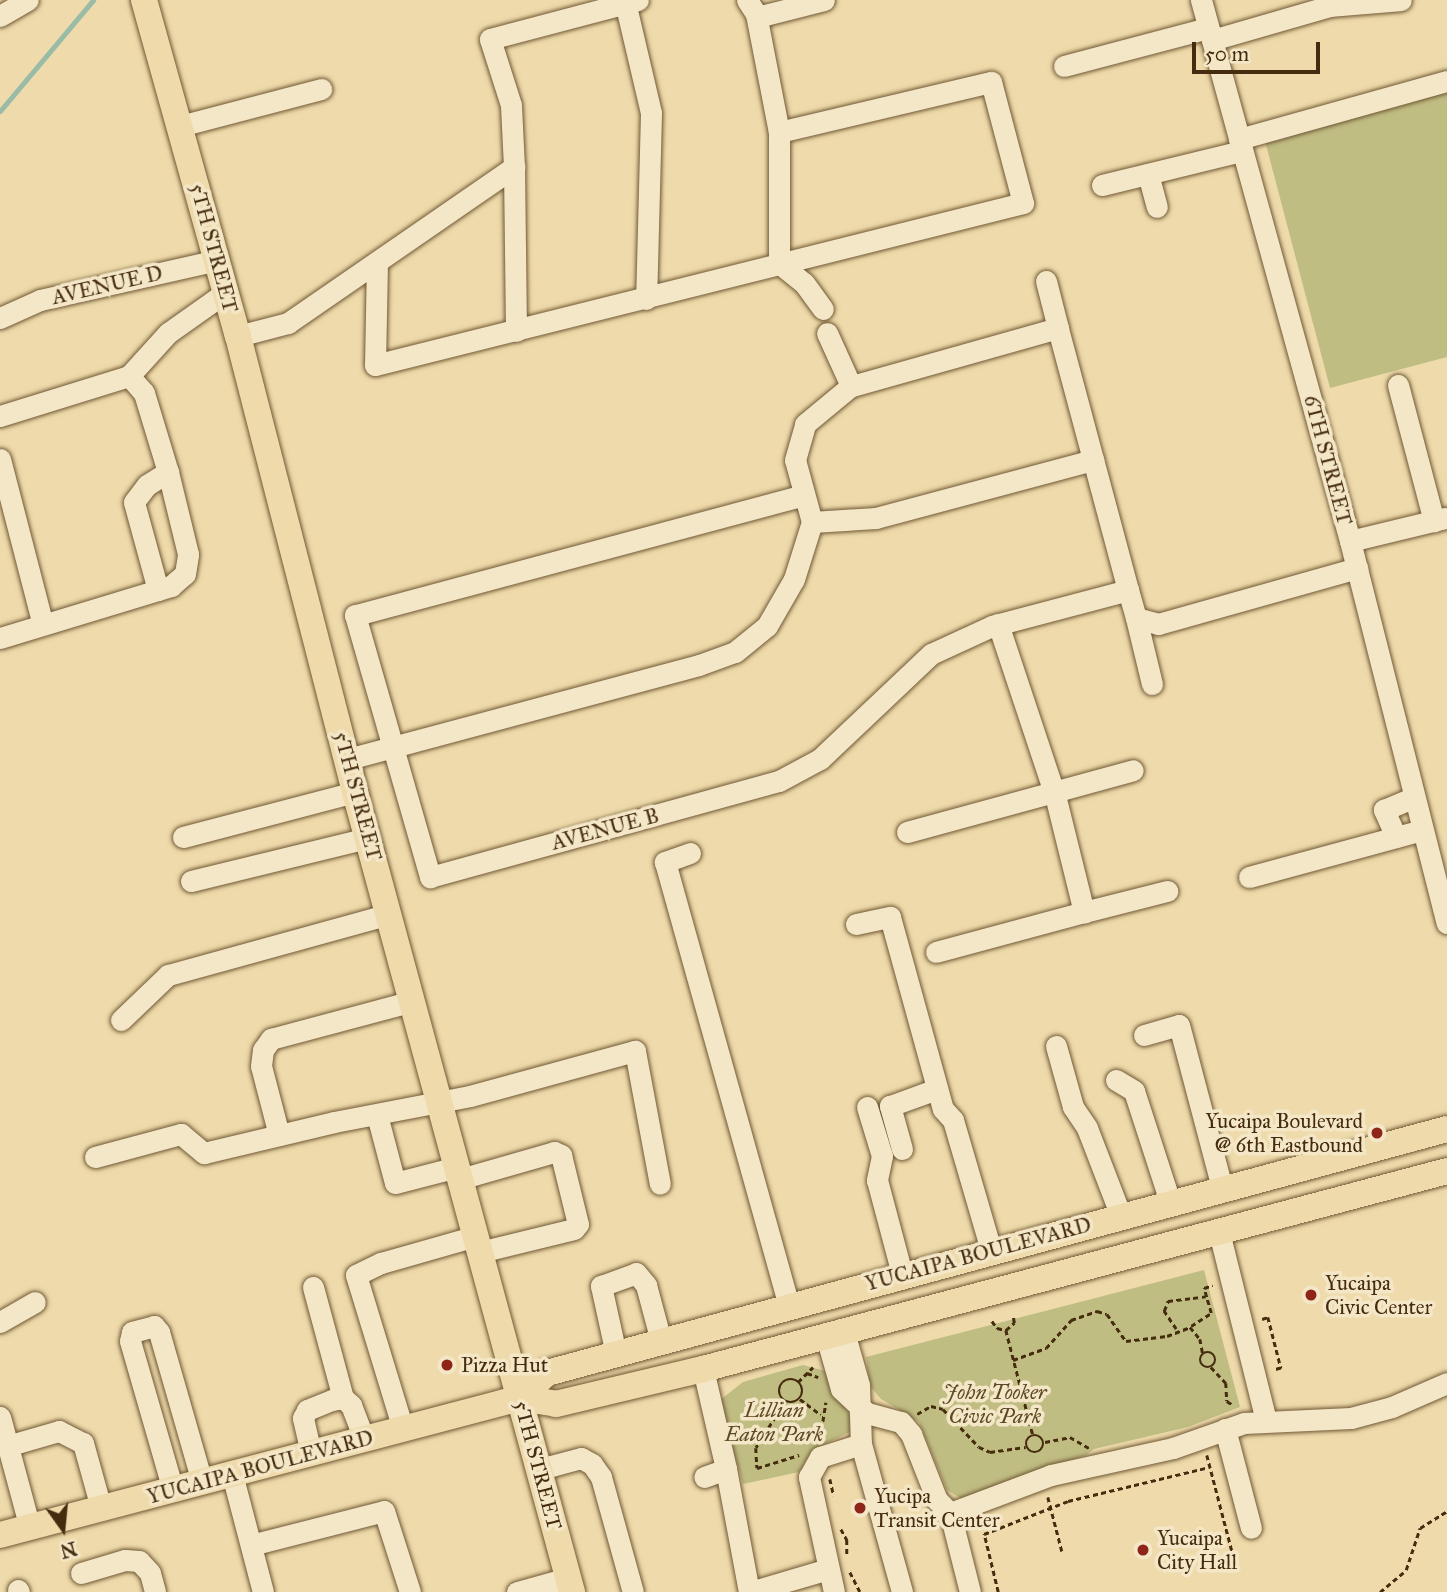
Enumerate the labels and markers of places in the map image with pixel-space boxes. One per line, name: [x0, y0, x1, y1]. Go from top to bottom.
place label: Yucaipa Boulevard @ 6th Eastbound: [1205, 1108, 1363, 1158]
marker: Yucaipa Boulevard @ 6th Eastbound: [1369, 1125, 1385, 1141]
place label: Yucaipa Civic Center: [1325, 1270, 1432, 1320]
marker: Yucaipa Civic Center: [1303, 1287, 1319, 1303]
place label: Pizza Hut: [461, 1352, 548, 1378]
marker: Pizza Hut: [439, 1357, 455, 1373]
place label: Yucipa Transit Center: [874, 1483, 1000, 1533]
marker: Yucipa Transit Center: [852, 1500, 868, 1516]
place label: Yucaipa City Hall: [1157, 1525, 1237, 1575]
marker: Yucaipa City Hall: [1135, 1542, 1151, 1558]

